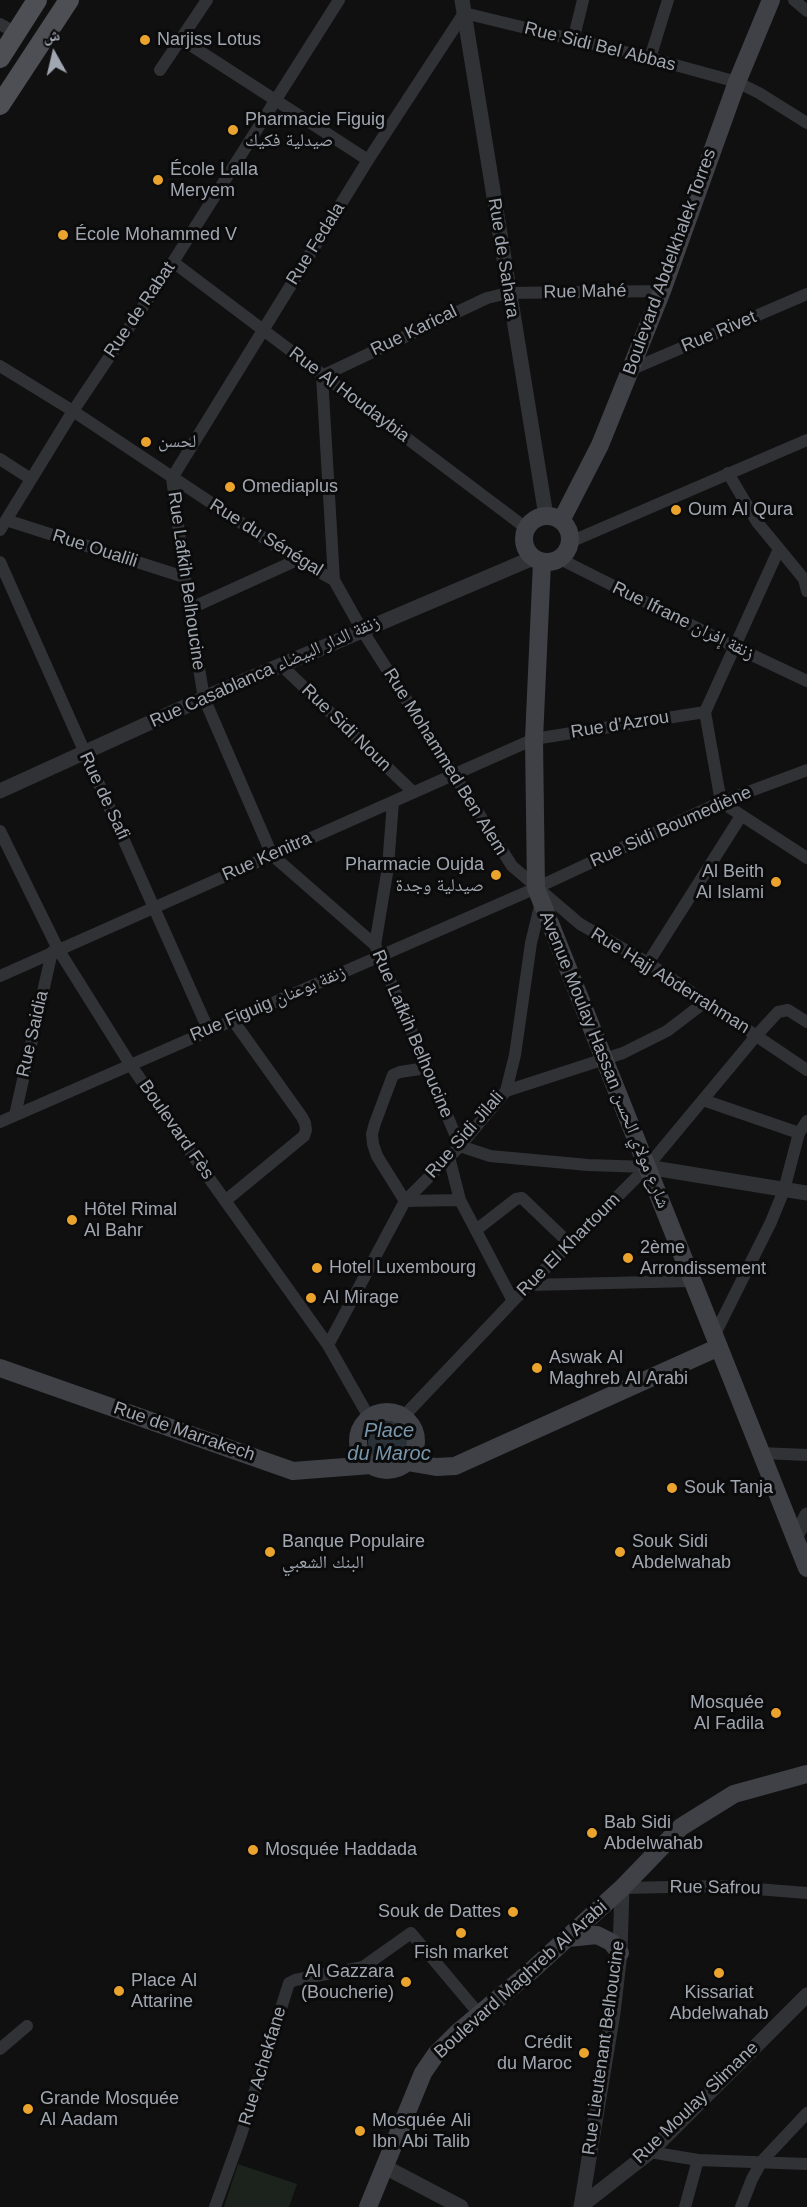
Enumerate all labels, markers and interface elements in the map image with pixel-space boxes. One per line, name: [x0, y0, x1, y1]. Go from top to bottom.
street label: Rue Sidi Bel Abbas: [522, 18, 678, 76]
north arrow: [24, 24, 84, 84]
text: ش: [42, 26, 61, 45]
place label: Narjiss Lotus: [157, 29, 261, 51]
marker: Narjiss Lotus: [138, 33, 152, 47]
place label: Pharmacie Figuig صيدلية فكيك: [245, 109, 385, 152]
marker: Pharmacie Figuig صيدلية فكيك: [226, 123, 240, 137]
street label: Boulevard Abdelkhalek Torres: [619, 146, 721, 378]
place label: École Lalla Meryem: [170, 159, 258, 201]
marker: École Lalla Meryem: [151, 173, 165, 187]
street label: Rue de Sahara: [483, 197, 523, 319]
street label: Rue Fedala: [282, 199, 350, 289]
place label: École Mohammed V: [75, 224, 237, 246]
marker: École Mohammed V: [56, 228, 70, 242]
street label: Rue de Rabat: [100, 258, 180, 362]
street label: Rue Mahé: [543, 280, 627, 304]
street label: Rue Karical: [367, 301, 461, 361]
street label: Rue Rivet: [678, 307, 760, 357]
street label: Rue Al Houdaybia: [285, 343, 413, 447]
place label: لحسن: [158, 431, 196, 453]
marker: لحسن: [139, 435, 153, 449]
place label: Omediaplus: [242, 476, 338, 498]
marker: Omediaplus: [223, 480, 237, 494]
street label: Rue Lafkih Belhoucine: [163, 490, 209, 672]
street label: Rue du Sénégal: [206, 495, 326, 581]
place label: Oum Al Qura: [688, 499, 793, 521]
marker: Oum Al Qura: [669, 503, 683, 517]
street label: Rue Oualili: [50, 525, 140, 573]
street label: Rue Ifrane زنقة إفران: [609, 577, 757, 665]
street label: Rue Casablanca زنقة الدار البيضاء: [147, 611, 383, 733]
street label: Rue Mohammed Ben Alem: [379, 665, 511, 859]
street label: Rue Sidi Noun: [297, 680, 395, 776]
street label: Rue d’Azrou: [569, 707, 671, 743]
street label: Rue de Safi: [74, 749, 134, 843]
street label: Rue Sidi Boumediène: [587, 782, 755, 872]
street label: Rue Kenitra: [219, 828, 315, 886]
place label: Pharmacie Oujda صيدلية وجدة: [345, 854, 484, 896]
place label: Al Beith Al Islami: [696, 861, 764, 904]
marker: Pharmacie Oujda صيدلية وجدة: [489, 868, 503, 882]
marker: Al Beith Al Islami: [769, 875, 783, 889]
street label: Avenue Moulay Hassan شارع مولاي الحسن: [534, 908, 674, 1212]
street label: Rue Hajj Abderrahman: [587, 923, 753, 1039]
street label: Rue Lafkih Belhoucine: [367, 947, 457, 1121]
street label: Rue Figuig زنقة بوعنان: [187, 961, 349, 1047]
street label: Rue Saidia: [13, 989, 53, 1079]
street label: Boulevard Fès: [134, 1076, 218, 1184]
street label: Rue Sidi Jilali: [421, 1087, 509, 1183]
street label: Rue El Khartoum: [513, 1189, 625, 1301]
place label: Hôtel Rimal Al Bahr: [84, 1199, 177, 1242]
marker: Hôtel Rimal Al Bahr: [65, 1213, 79, 1227]
place label: 2ème Arrondissement: [640, 1237, 766, 1280]
marker: 2ème Arrondissement: [621, 1251, 635, 1265]
place label: Hotel Luxembourg: [329, 1257, 476, 1279]
marker: Hotel Luxembourg: [310, 1261, 324, 1275]
place label: Al Mirage: [323, 1287, 399, 1309]
marker: Al Mirage: [304, 1291, 318, 1305]
place label: Aswak Al Maghreb Al Arabi: [549, 1347, 688, 1390]
marker: Aswak Al Maghreb Al Arabi: [530, 1361, 544, 1375]
street label: Rue de Marrakech: [110, 1398, 258, 1466]
water label: Place du Maroc: [347, 1419, 431, 1466]
place label: Souk Tanja: [684, 1477, 773, 1499]
marker: Souk Tanja: [665, 1481, 679, 1495]
place label: Banque Populaire البنك الشعبي: [282, 1531, 425, 1574]
place label: Souk Sidi Abdelwahab: [632, 1531, 731, 1574]
marker: Banque Populaire البنك الشعبي: [263, 1545, 277, 1559]
marker: Souk Sidi Abdelwahab: [613, 1545, 627, 1559]
place label: Mosquée Al Fadila: [690, 1692, 764, 1734]
marker: Mosquée Al Fadila: [769, 1706, 783, 1720]
place label: Bab Sidi Abdelwahab: [604, 1812, 703, 1854]
marker: Bab Sidi Abdelwahab: [585, 1826, 599, 1840]
place label: Mosquée Haddada: [265, 1839, 417, 1861]
marker: Mosquée Haddada: [246, 1843, 260, 1857]
street label: Rue Safrou: [669, 1876, 761, 1900]
street label: Boulevard Maghreb Al Arabi: [430, 1897, 612, 2063]
place label: Souk de Dattes: [378, 1901, 501, 1923]
marker: Souk de Dattes: [506, 1905, 520, 1919]
marker: Fish market: [454, 1926, 468, 1940]
street label: Rue Lieutenant Belhoucine: [578, 1939, 630, 2157]
place label: Fish market: [414, 1942, 508, 1964]
place label: Al Gazzara (Boucherie): [301, 1961, 394, 2004]
marker: Kissariat Abdelwahab: [712, 1966, 726, 1980]
place label: Place Al Attarine: [131, 1970, 197, 2012]
marker: Al Gazzara (Boucherie): [399, 1975, 413, 1989]
place label: Kissariat Abdelwahab: [669, 1982, 769, 2024]
marker: Place Al Attarine: [112, 1984, 126, 1998]
street label: Rue Achekfane: [235, 2004, 291, 2128]
place label: Crédit du Maroc: [497, 2032, 572, 2074]
street label: Rue Moulay Slimane: [629, 2038, 763, 2168]
marker: Crédit du Maroc: [577, 2046, 591, 2060]
place label: Grande Mosquée Al Aadam: [40, 2088, 179, 2130]
marker: Grande Mosquée Al Aadam: [21, 2102, 35, 2116]
place label: Mosquée Ali Ibn Abi Talib: [372, 2110, 471, 2152]
marker: Mosquée Ali Ibn Abi Talib: [353, 2124, 367, 2138]

